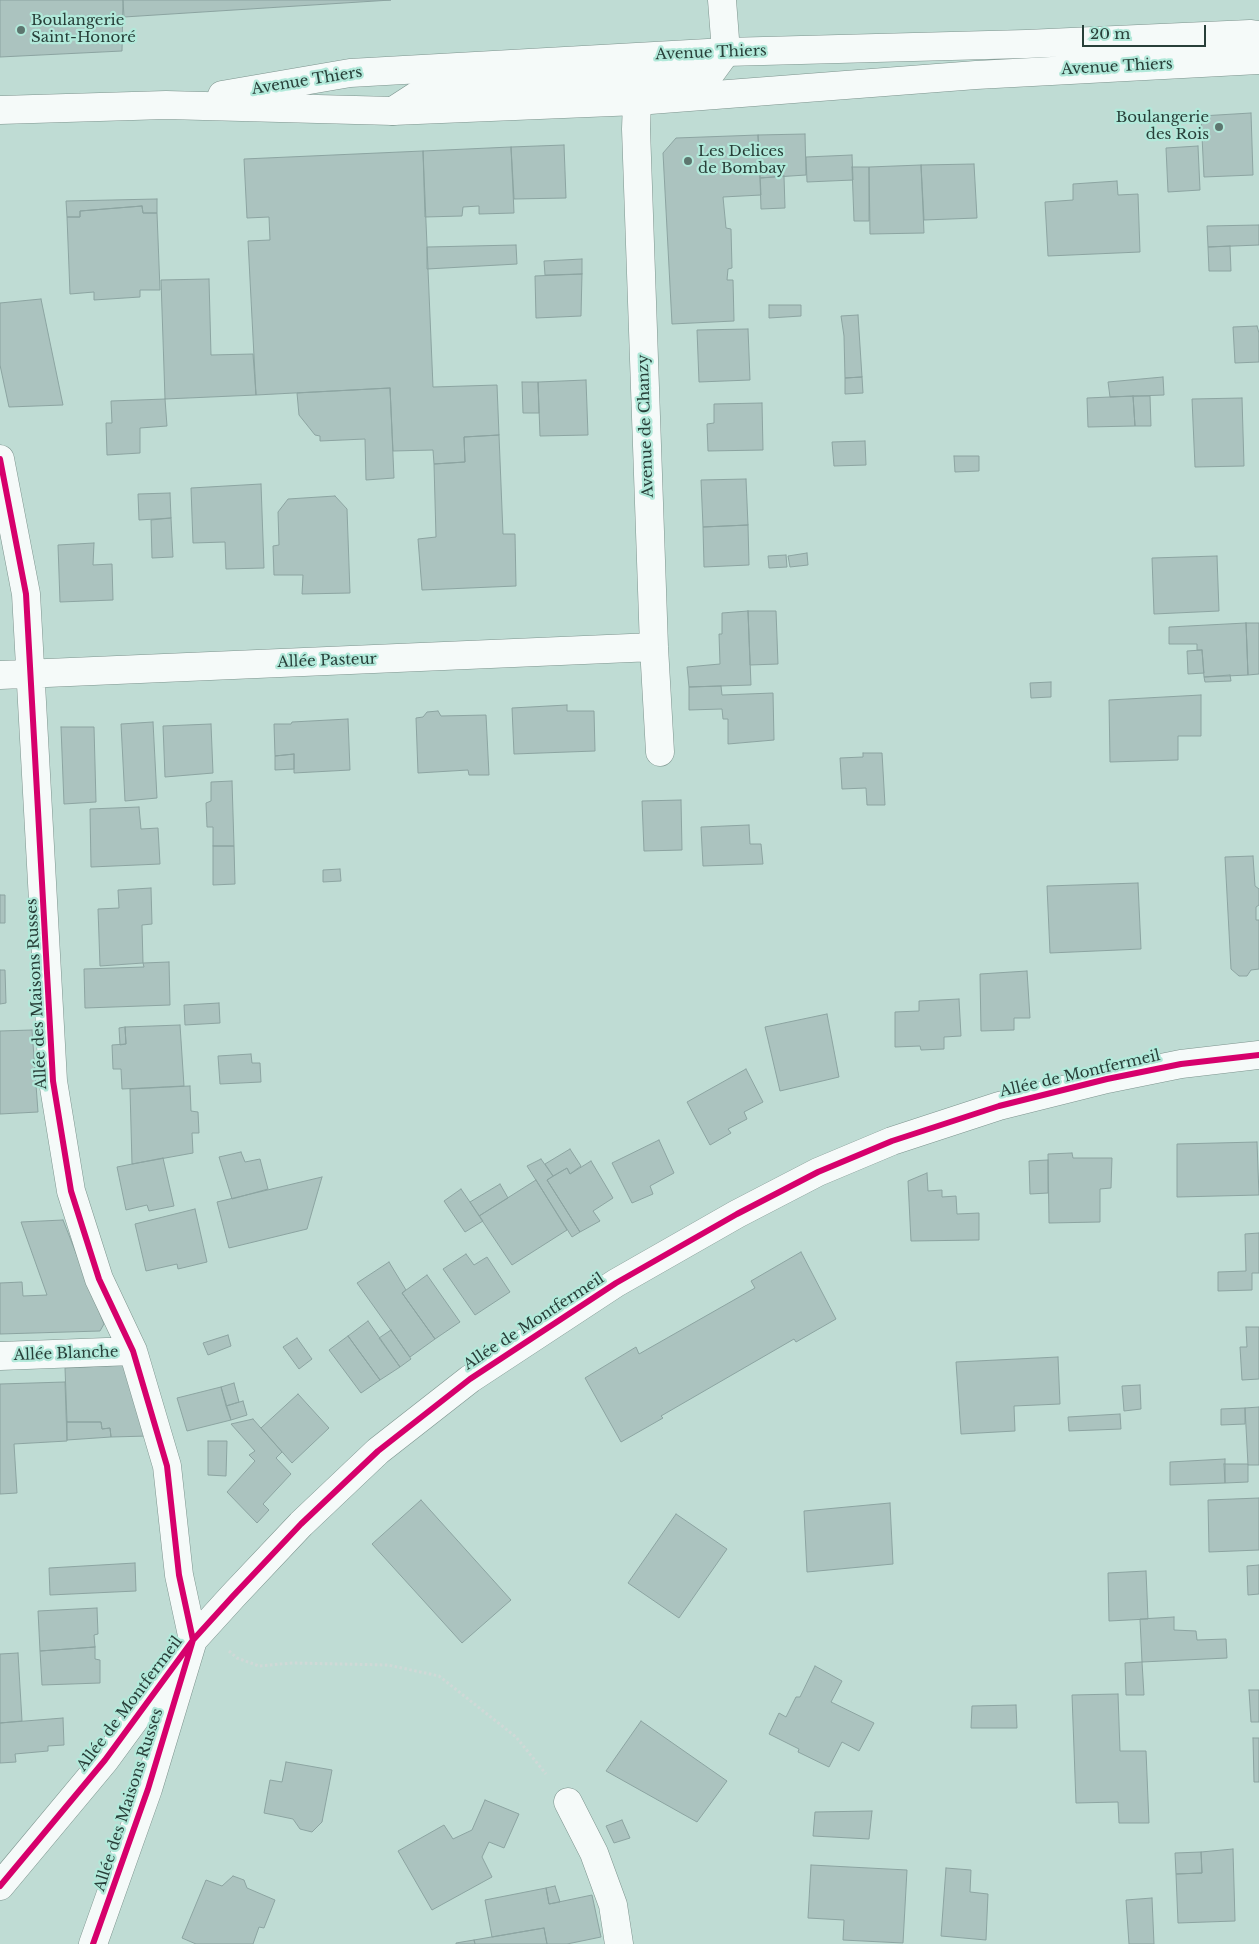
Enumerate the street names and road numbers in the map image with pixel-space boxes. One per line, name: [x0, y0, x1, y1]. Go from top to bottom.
street label: Avenue Thiers: [655, 42, 767, 64]
street label: Avenue Thiers: [1061, 55, 1173, 79]
street label: Avenue Thiers: [251, 63, 363, 99]
street label: Avenue de Chanzy: [635, 354, 657, 498]
street label: Allée Pasteur: [277, 650, 377, 672]
street label: Allée des Maisons Russes: [23, 898, 51, 1090]
street label: Allée de Montfermeil: [998, 1047, 1162, 1101]
street label: Allée de Montfermeil: [460, 1270, 608, 1374]
street label: Allée Blanche: [13, 1343, 119, 1365]
street label: Allée de Montfermeil: [73, 1633, 187, 1775]
street label: Allée des Maisons Russes: [91, 1706, 167, 1894]

